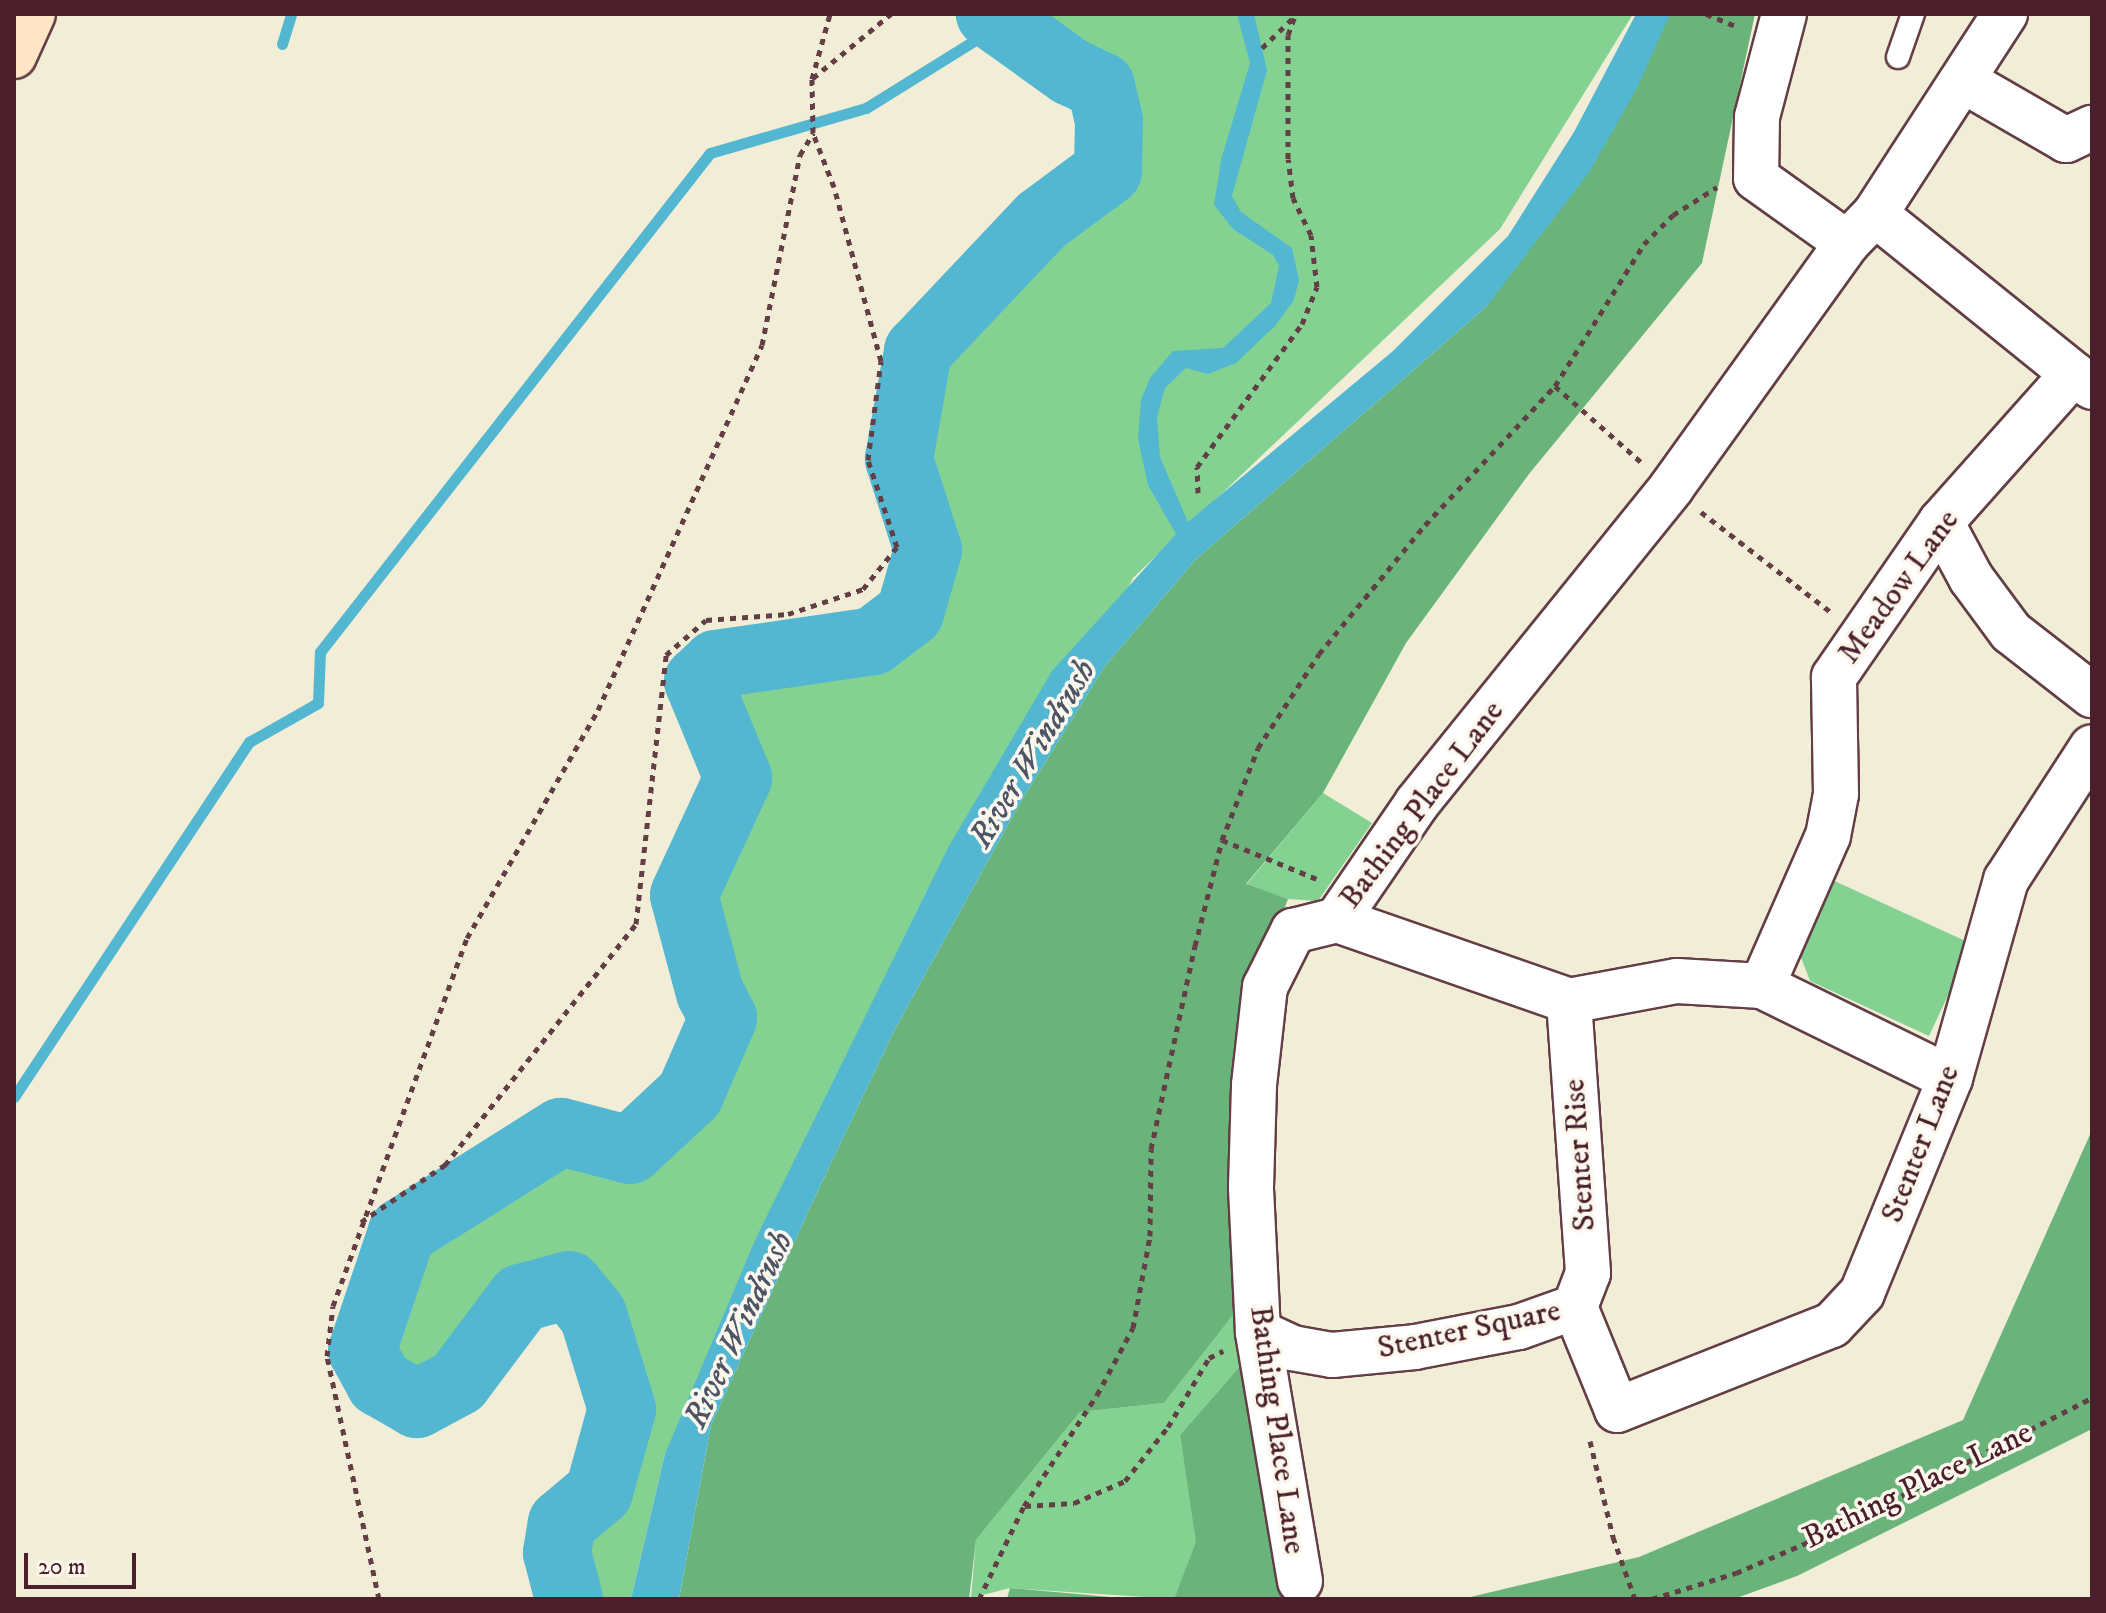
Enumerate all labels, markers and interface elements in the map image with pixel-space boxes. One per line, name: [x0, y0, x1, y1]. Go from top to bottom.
street label: Meadow Lane: [1830, 503, 1968, 671]
water label: River Windrush: [961, 653, 1105, 855]
street label: Bathing Place Lane: [1331, 693, 1513, 917]
street label: Stenter Lane: [1873, 1060, 1969, 1228]
street label: Stenter Rise: [1556, 1078, 1604, 1232]
water label: River Windrush: [676, 1225, 802, 1435]
street label: Stenter Square: [1374, 1292, 1564, 1368]
street label: Bathing Place Lane: [1241, 1303, 1313, 1557]
street label: Bathing Place Lane: [1797, 1414, 2039, 1558]
scale bar: [28, 1537, 140, 1587]
text: 20 m: [38, 1552, 86, 1582]

